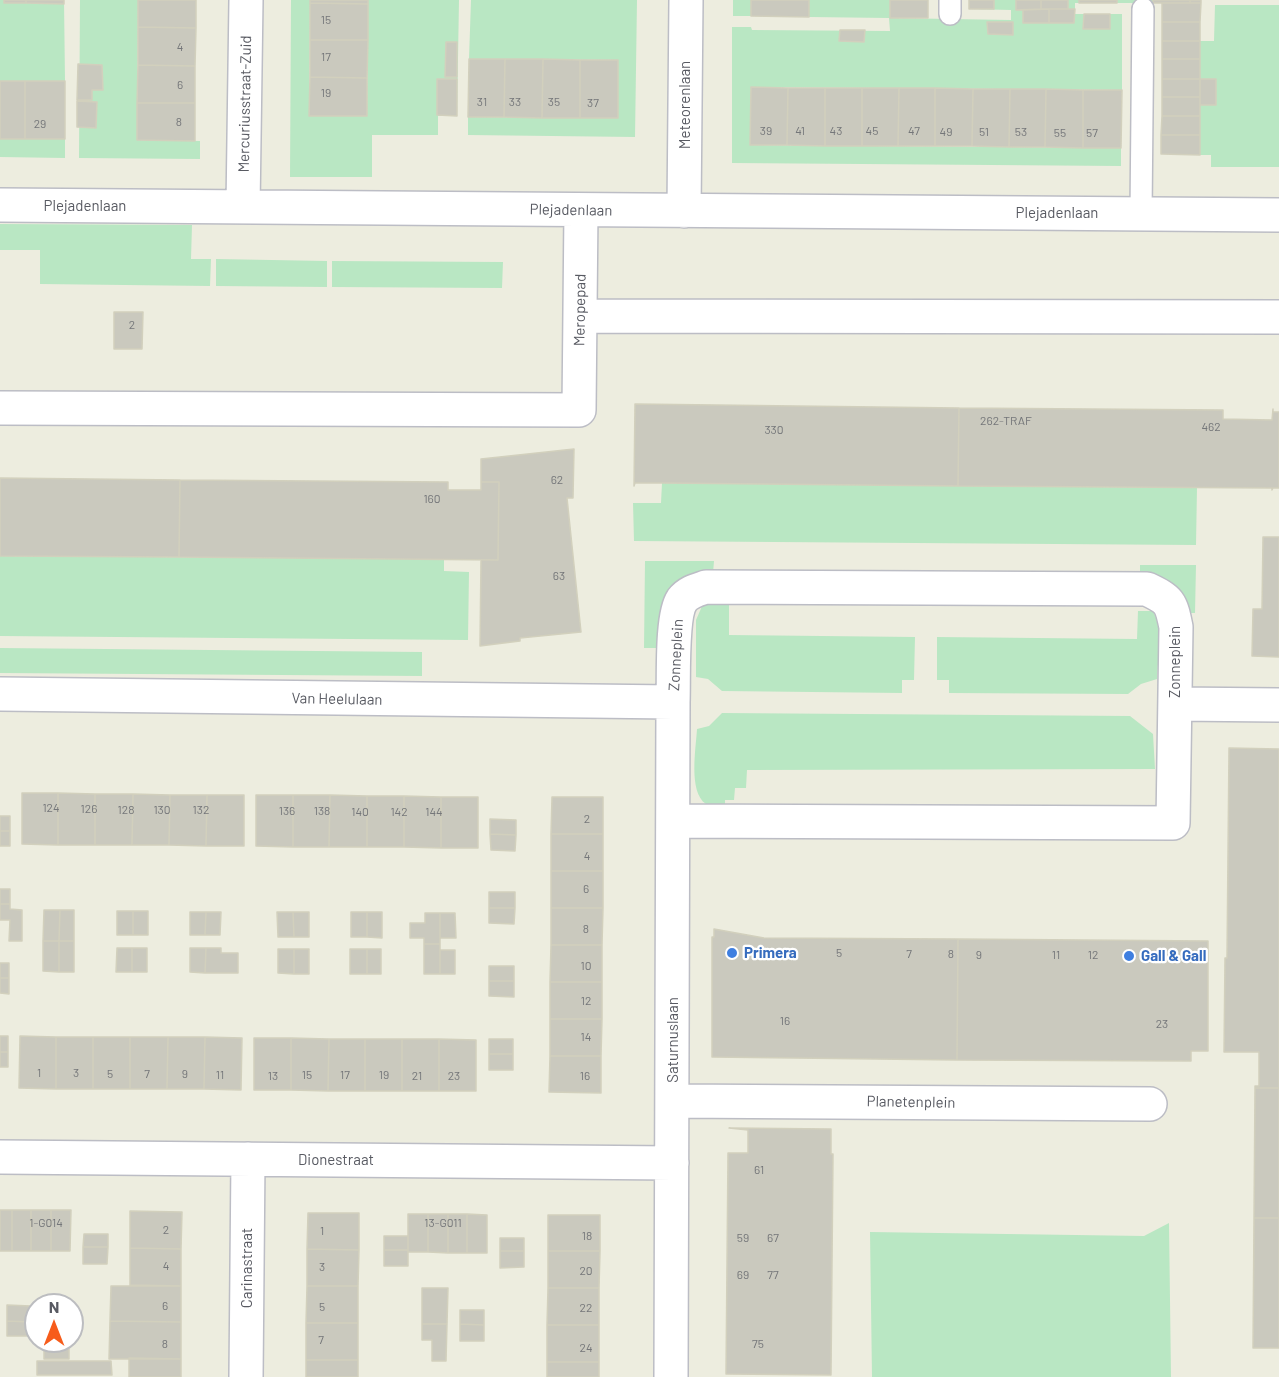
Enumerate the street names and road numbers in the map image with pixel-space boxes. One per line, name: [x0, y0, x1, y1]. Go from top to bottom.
street label: Mercuriusstraat-Zuid: [235, 35, 255, 173]
street label: Meteorenlaan: [676, 61, 694, 149]
street label: Plejadenlaan: [44, 197, 126, 215]
street label: Plejadenlaan: [529, 200, 613, 220]
street label: Plejadenlaan: [1016, 204, 1098, 222]
street label: Meropepad: [570, 274, 590, 346]
street label: Zonneplein: [665, 619, 687, 691]
street label: Zonneplein: [1166, 626, 1184, 698]
street label: Van Heelulaan: [291, 689, 383, 709]
street label: Saturnuslaan: [664, 997, 682, 1083]
street label: Planetenplein: [866, 1092, 956, 1112]
street label: Dionestraat: [298, 1151, 374, 1169]
street label: Carinastraat: [238, 1228, 256, 1308]

